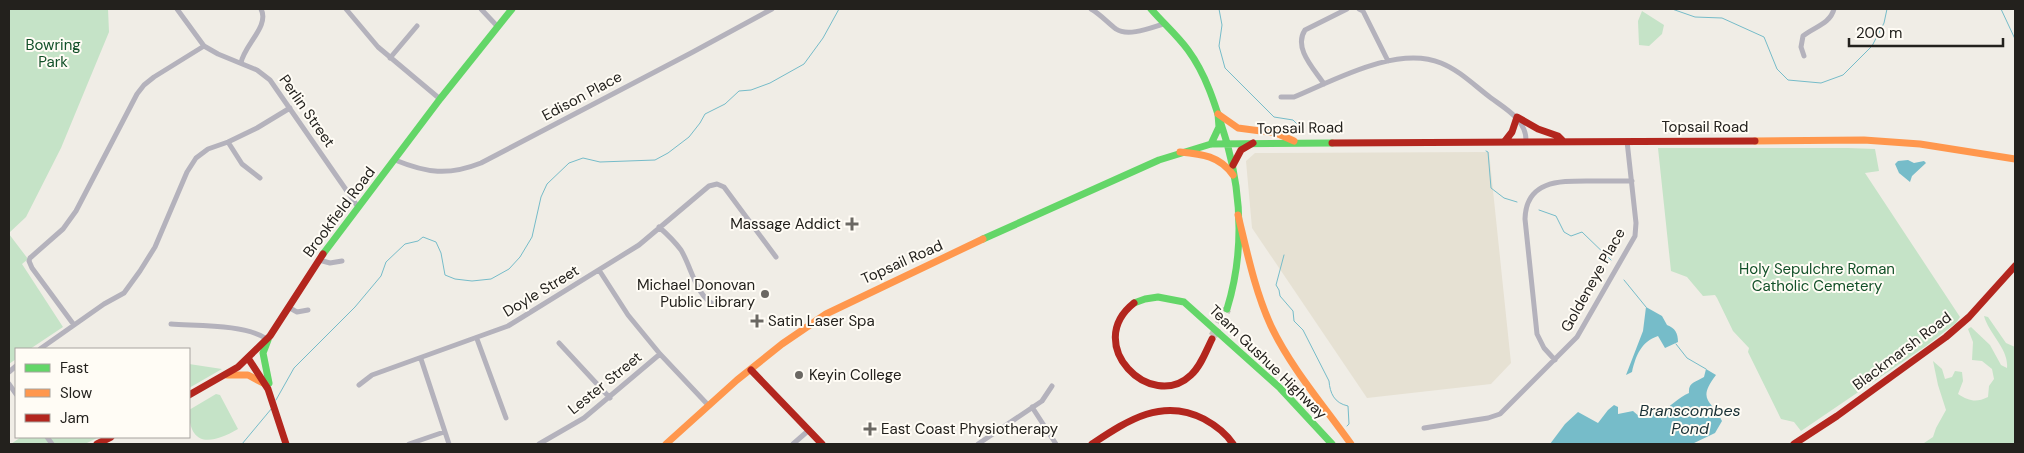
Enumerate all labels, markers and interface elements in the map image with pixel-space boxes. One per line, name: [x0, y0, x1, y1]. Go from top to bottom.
scale bar: [1849, 15, 2003, 47]
text: 200 m: [1856, 23, 1902, 43]
park label: Bowring Park: [25, 35, 81, 72]
street label: Edison Place: [539, 67, 625, 125]
street label: Perlin Street: [275, 71, 339, 151]
street label: Topsail Road: [1256, 117, 1344, 139]
street label: Topsail Road: [1662, 117, 1748, 137]
street label: Brookfield Road: [298, 163, 380, 261]
place label: Massage Addict: [730, 214, 841, 234]
marker: Massage Addict: [845, 217, 859, 231]
street label: Goldeneye Place: [1556, 224, 1630, 336]
street label: Topsail Road: [858, 235, 946, 289]
park label: Holy Sepulchre Roman Catholic Cemetery: [1739, 259, 1895, 296]
street label: Doyle Street: [499, 260, 583, 322]
place label: Michael Donovan Public Library: [637, 275, 756, 312]
marker: Michael Donovan Public Library: [759, 288, 771, 300]
street label: Team Gushue Highway: [1205, 300, 1332, 424]
street label: Blackmarsh Road: [1849, 307, 1955, 395]
place label: Satin Laser Spa: [768, 311, 875, 331]
marker: Satin Laser Spa: [750, 314, 764, 328]
street label: Lester Street: [564, 347, 646, 419]
legend: [15, 348, 190, 438]
text: Fast: [60, 358, 89, 378]
place label: Keyin College: [809, 365, 901, 385]
marker: Keyin College: [793, 369, 805, 381]
text: Slow: [60, 383, 93, 403]
water label: Branscombes Pond: [1639, 400, 1741, 439]
text: Jam: [60, 408, 89, 428]
place label: East Coast Physiotherapy: [881, 419, 1059, 439]
marker: East Coast Physiotherapy: [863, 422, 877, 436]

